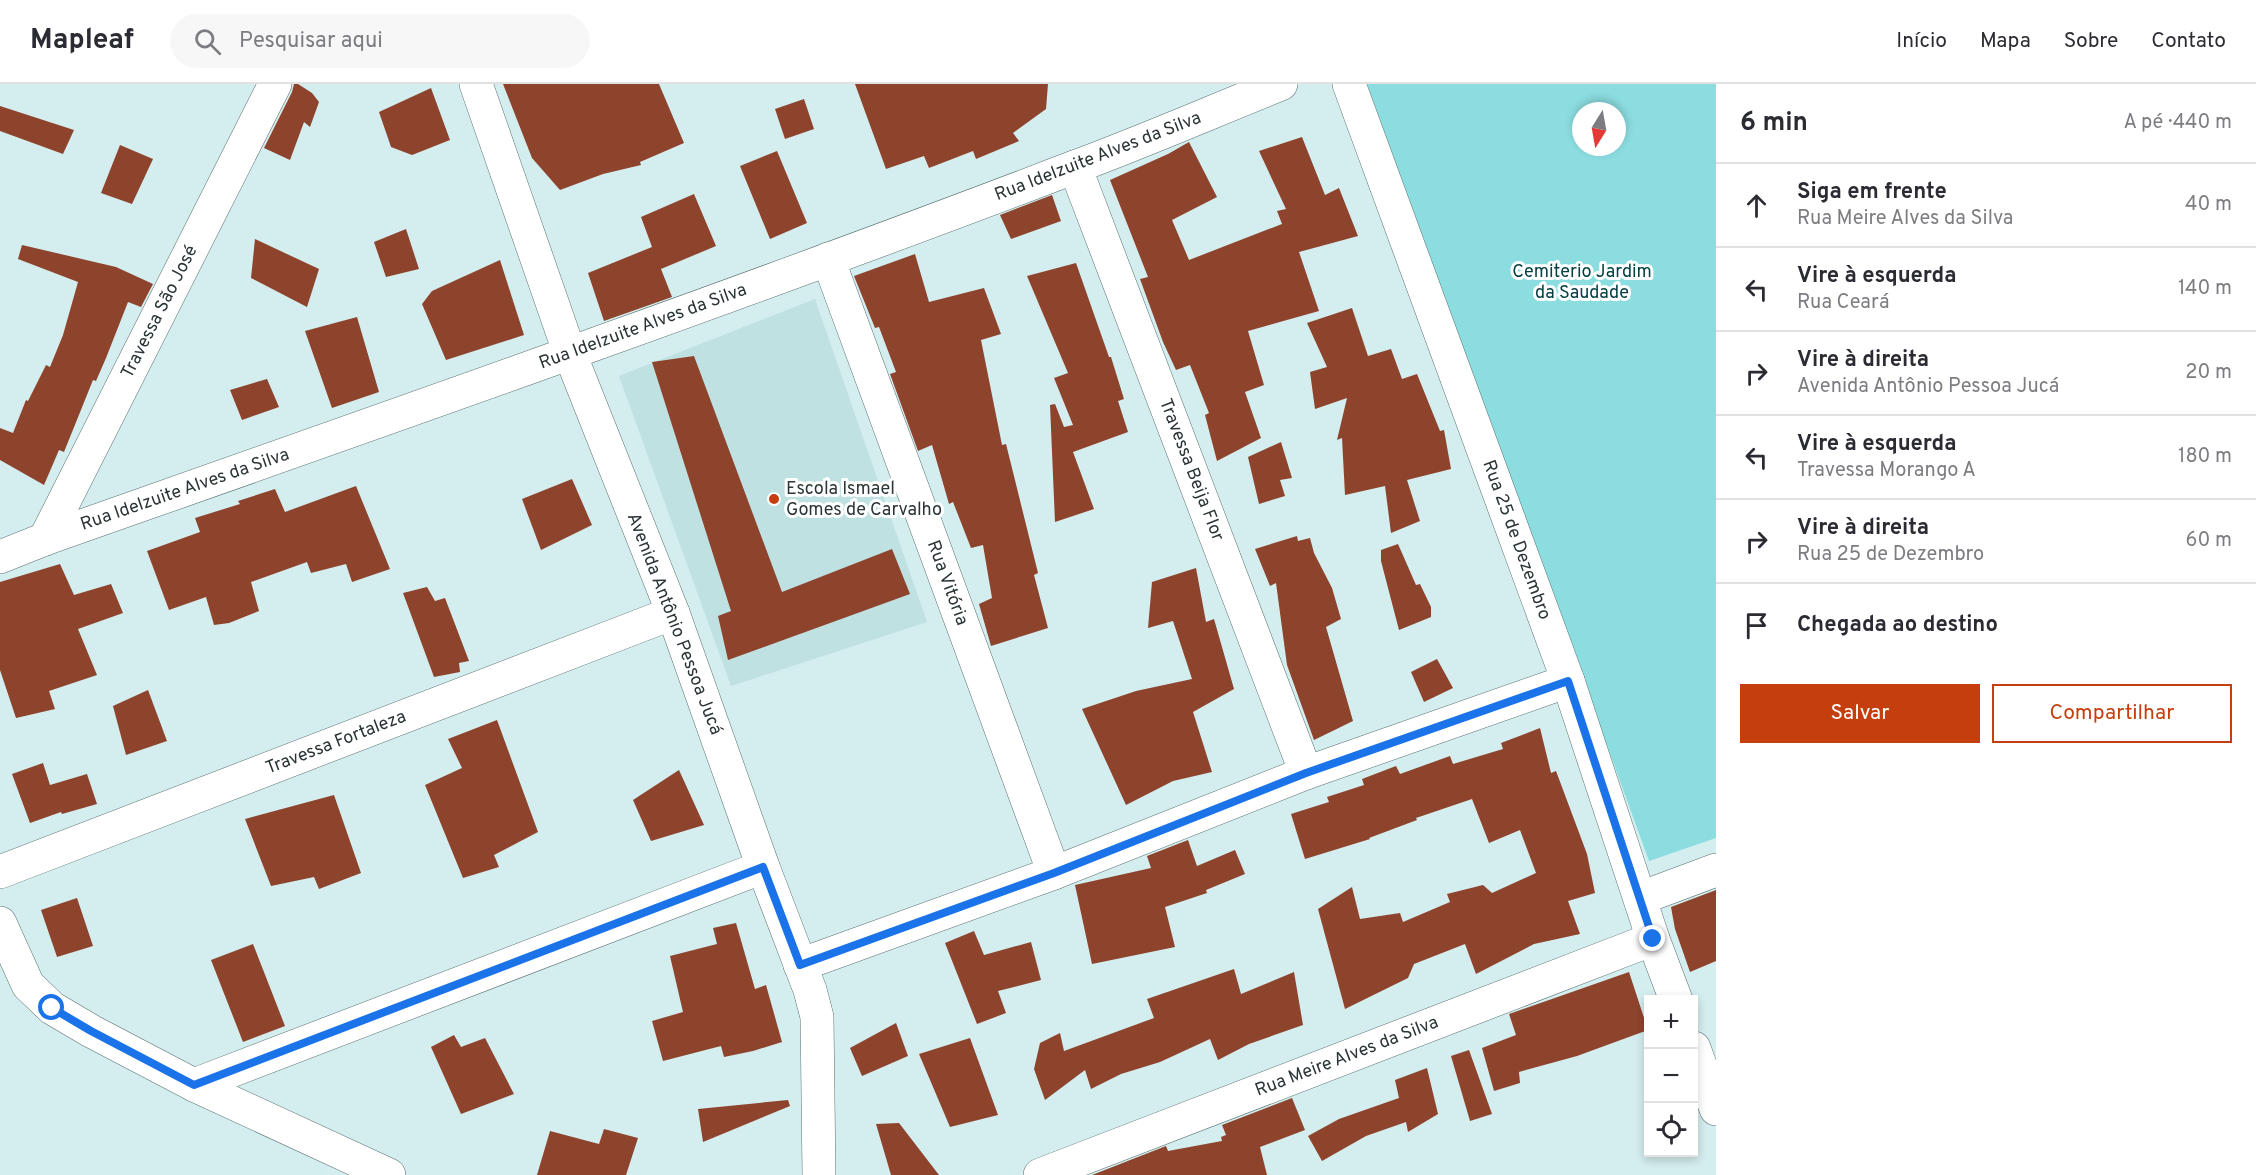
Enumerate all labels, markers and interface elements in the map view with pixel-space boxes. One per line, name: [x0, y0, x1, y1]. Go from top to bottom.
search box: [170, 14, 590, 68]
text: Mapleaf: [30, 23, 134, 59]
icon: search: [191, 25, 224, 58]
text: Pesquisar aqui: [239, 28, 383, 55]
text: Início: [1896, 28, 1947, 55]
text: Mapa: [1980, 28, 2031, 55]
text: Sobre: [2064, 28, 2118, 55]
text: Contato: [2151, 28, 2226, 55]
north arrow: [1572, 102, 1626, 156]
street label: Rua Idelzuite Alves da Silva: [991, 107, 1205, 207]
text: 6 min: [1740, 107, 1808, 140]
text: A pé · 440 m: [2123, 110, 2232, 136]
text: Siga em frente: [1797, 179, 1947, 206]
icon: ahead: [1740, 189, 1773, 222]
text: 40 m: [2185, 192, 2232, 218]
text: Rua Meire Alves da Silva: [1797, 206, 2013, 232]
street label: Travessa São José: [117, 242, 203, 382]
park label: Cemiterio Jardim da Saudade: [1512, 261, 1652, 305]
text: Vire à esquerda: [1797, 263, 1956, 290]
icon: left: [1740, 273, 1773, 306]
text: 140 m: [2178, 276, 2232, 302]
street label: Rua Idelzuite Alves da Silva: [536, 279, 750, 375]
text: Rua Ceará: [1797, 290, 1889, 316]
text: Vire à direita: [1797, 347, 1929, 374]
icon: right: [1740, 357, 1773, 390]
text: 20 m: [2185, 360, 2232, 386]
text: Avenida Antônio Pessoa Jucá: [1797, 374, 2059, 400]
street label: Travessa Beija Flor: [1153, 395, 1229, 545]
text: Vire à esquerda: [1797, 431, 1956, 458]
icon: left: [1740, 441, 1773, 474]
street label: Rua Idelzuite Alves da Silva: [78, 443, 292, 537]
text: 180 m: [2178, 444, 2232, 470]
street label: Rua 25 de Dezembro: [1476, 457, 1556, 623]
text: Travessa Morango A: [1797, 458, 1976, 484]
place label: Escola Ismael Gomes de Carvalho: [786, 478, 942, 522]
marker: Escola Ismael Gomes de Carvalho: [767, 492, 781, 506]
street label: Avenida Antônio Pessoa Jucá: [621, 510, 727, 738]
text: Vire à direita: [1797, 515, 1929, 542]
icon: right: [1740, 525, 1773, 558]
text: 60 m: [2186, 528, 2232, 554]
street label: Rua Vitória: [921, 537, 973, 629]
text: Rua 25 de Dezembro: [1797, 542, 1984, 568]
icon: arrive: [1740, 609, 1773, 642]
text: Chegada ao destino: [1797, 612, 1998, 639]
button: Salvar: [1740, 684, 1980, 743]
button: Compartilhar: [1992, 684, 2232, 743]
street label: Travessa Fortaleza: [262, 706, 410, 780]
route end: [1639, 925, 1665, 951]
route start: [38, 994, 64, 1020]
map controls: [1644, 995, 1698, 1157]
button: +: [1644, 995, 1698, 1049]
street label: Rua Meire Alves da Silva: [1252, 1011, 1442, 1103]
button: −: [1644, 1049, 1698, 1103]
button: locate: [1644, 1103, 1698, 1157]

